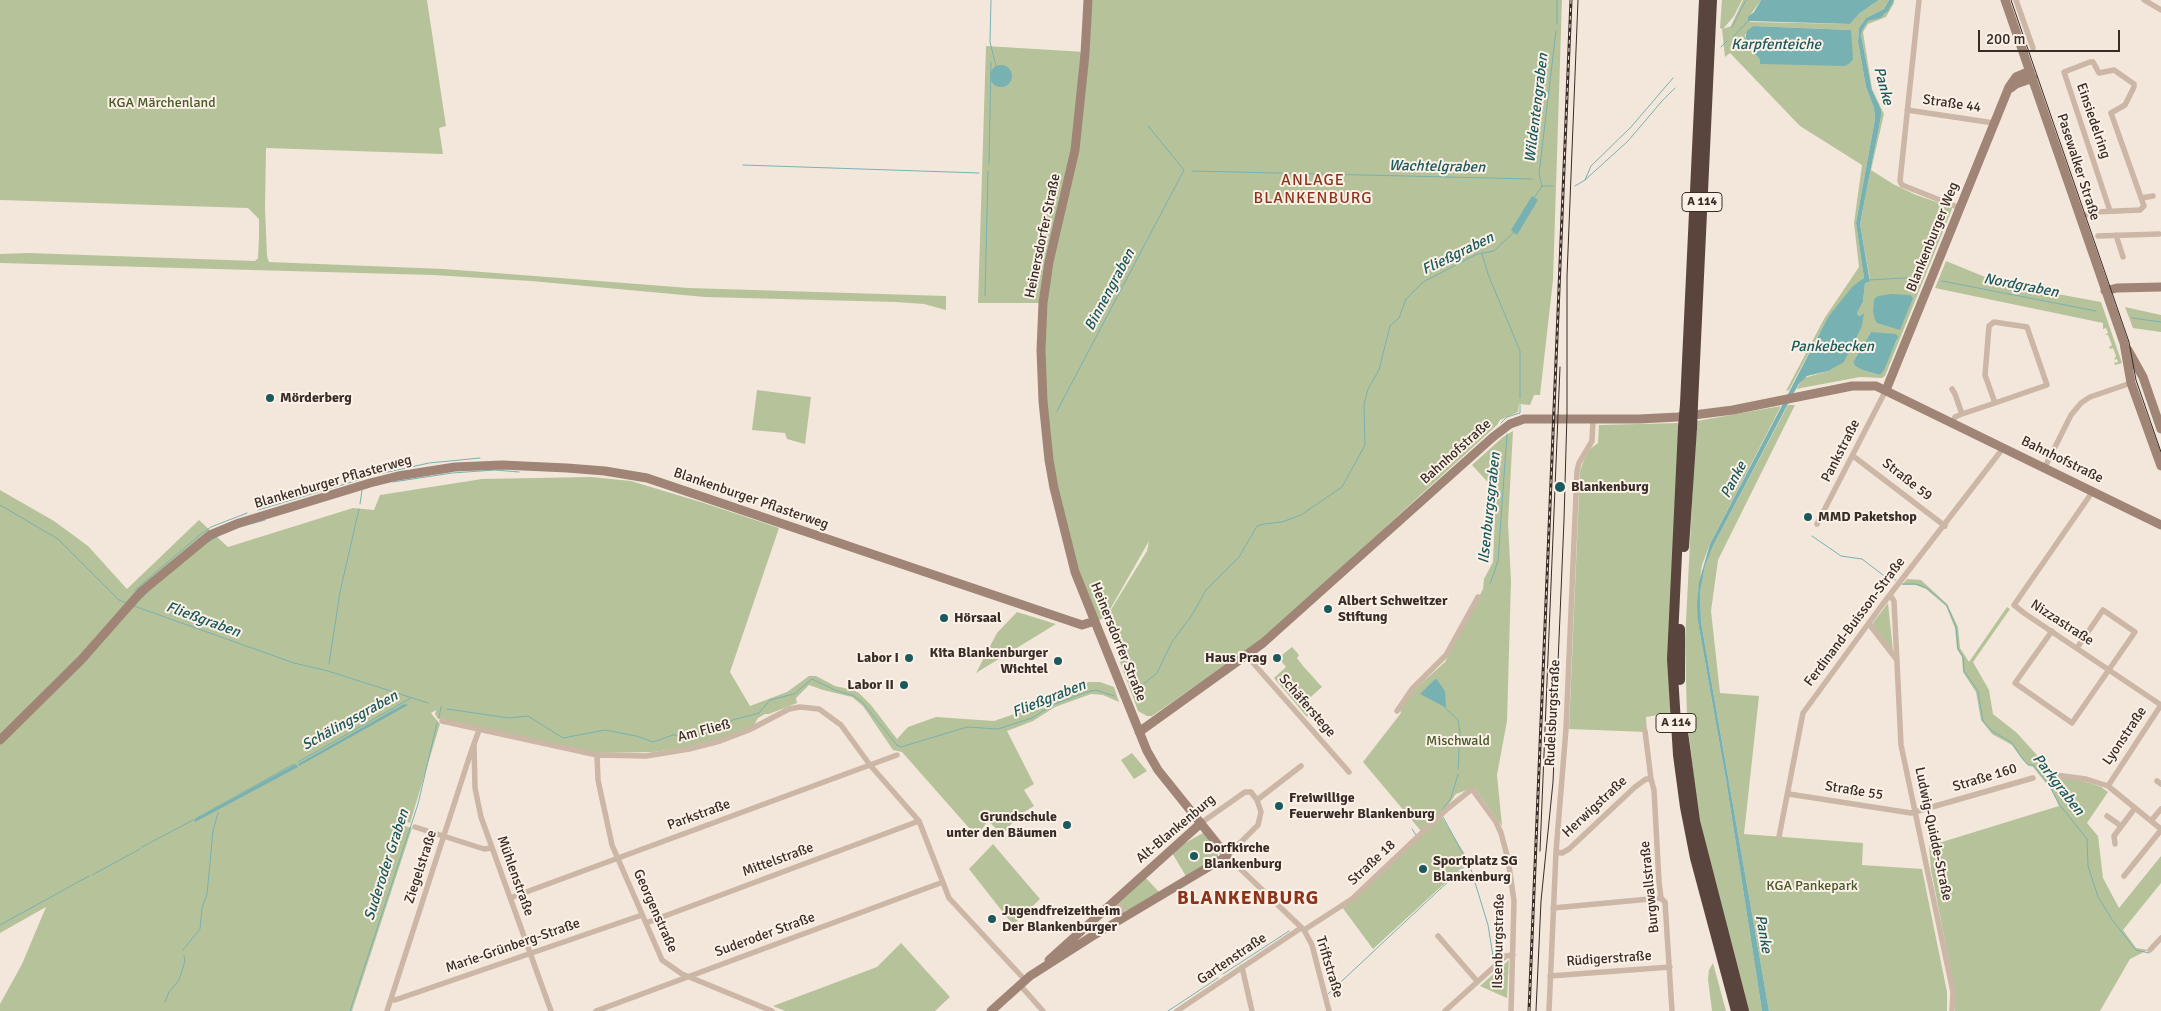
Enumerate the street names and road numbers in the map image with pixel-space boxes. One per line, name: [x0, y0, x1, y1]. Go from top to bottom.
street label: Einsiedelring: [2072, 81, 2114, 161]
street label: Straße 44: [1922, 92, 1982, 116]
street label: Pasewalker Straße: [2053, 111, 2103, 223]
street label: Heinersdorfer Straße: [1022, 172, 1064, 300]
street label: Blankenburger Weg: [1903, 180, 1963, 294]
road number: A 114: [1682, 192, 1722, 212]
street label: Bahnhofstraße: [1417, 416, 1495, 488]
street label: Pankstraße: [1818, 417, 1864, 485]
street label: Bahnhofstraße: [2018, 433, 2106, 487]
street label: Blankenburger Pflasterweg: [252, 451, 414, 513]
street label: Straße 59: [1879, 455, 1935, 505]
street label: Blankenburger Pflasterweg: [671, 465, 831, 533]
street label: Ferdinand-Buisson-Straße: [1801, 554, 1909, 690]
street label: Heinersdorfer Straße: [1086, 580, 1150, 704]
street label: Nizzastraße: [2027, 596, 2097, 650]
street label: Rudelsburgstraße: [1542, 659, 1564, 767]
street label: Schäferstege: [1275, 671, 1339, 741]
street label: Lyonstraße: [2099, 704, 2151, 768]
road number: A 114: [1656, 714, 1696, 732]
street label: Am Fließ: [676, 716, 732, 746]
street label: Straße 160: [1951, 760, 2019, 796]
street label: Ludwig-Quidde-Straße: [1911, 766, 1955, 902]
street label: Herwigstraße: [1559, 773, 1631, 841]
street label: Straße 55: [1824, 778, 1884, 804]
street label: Alt-Blankenburg: [1133, 791, 1219, 867]
street label: Parkstraße: [665, 796, 733, 834]
street label: Ziegelstraße: [401, 828, 441, 906]
street label: Mühlenstraße: [493, 834, 537, 918]
street label: Straße 18: [1345, 837, 1399, 889]
street label: Mittelstraße: [740, 839, 816, 881]
street label: Burgwallstraße: [1637, 840, 1663, 934]
street label: Georgenstraße: [629, 867, 681, 955]
street label: Ilsenburgstraße: [1490, 893, 1508, 989]
street label: Suderoder Straße: [713, 909, 817, 961]
street label: Marie-Grünberg-Straße: [443, 915, 583, 977]
street label: Gartenstraße: [1194, 930, 1270, 988]
street label: Triftstraße: [1312, 934, 1346, 1000]
street label: Rüdigerstraße: [1566, 948, 1652, 970]

